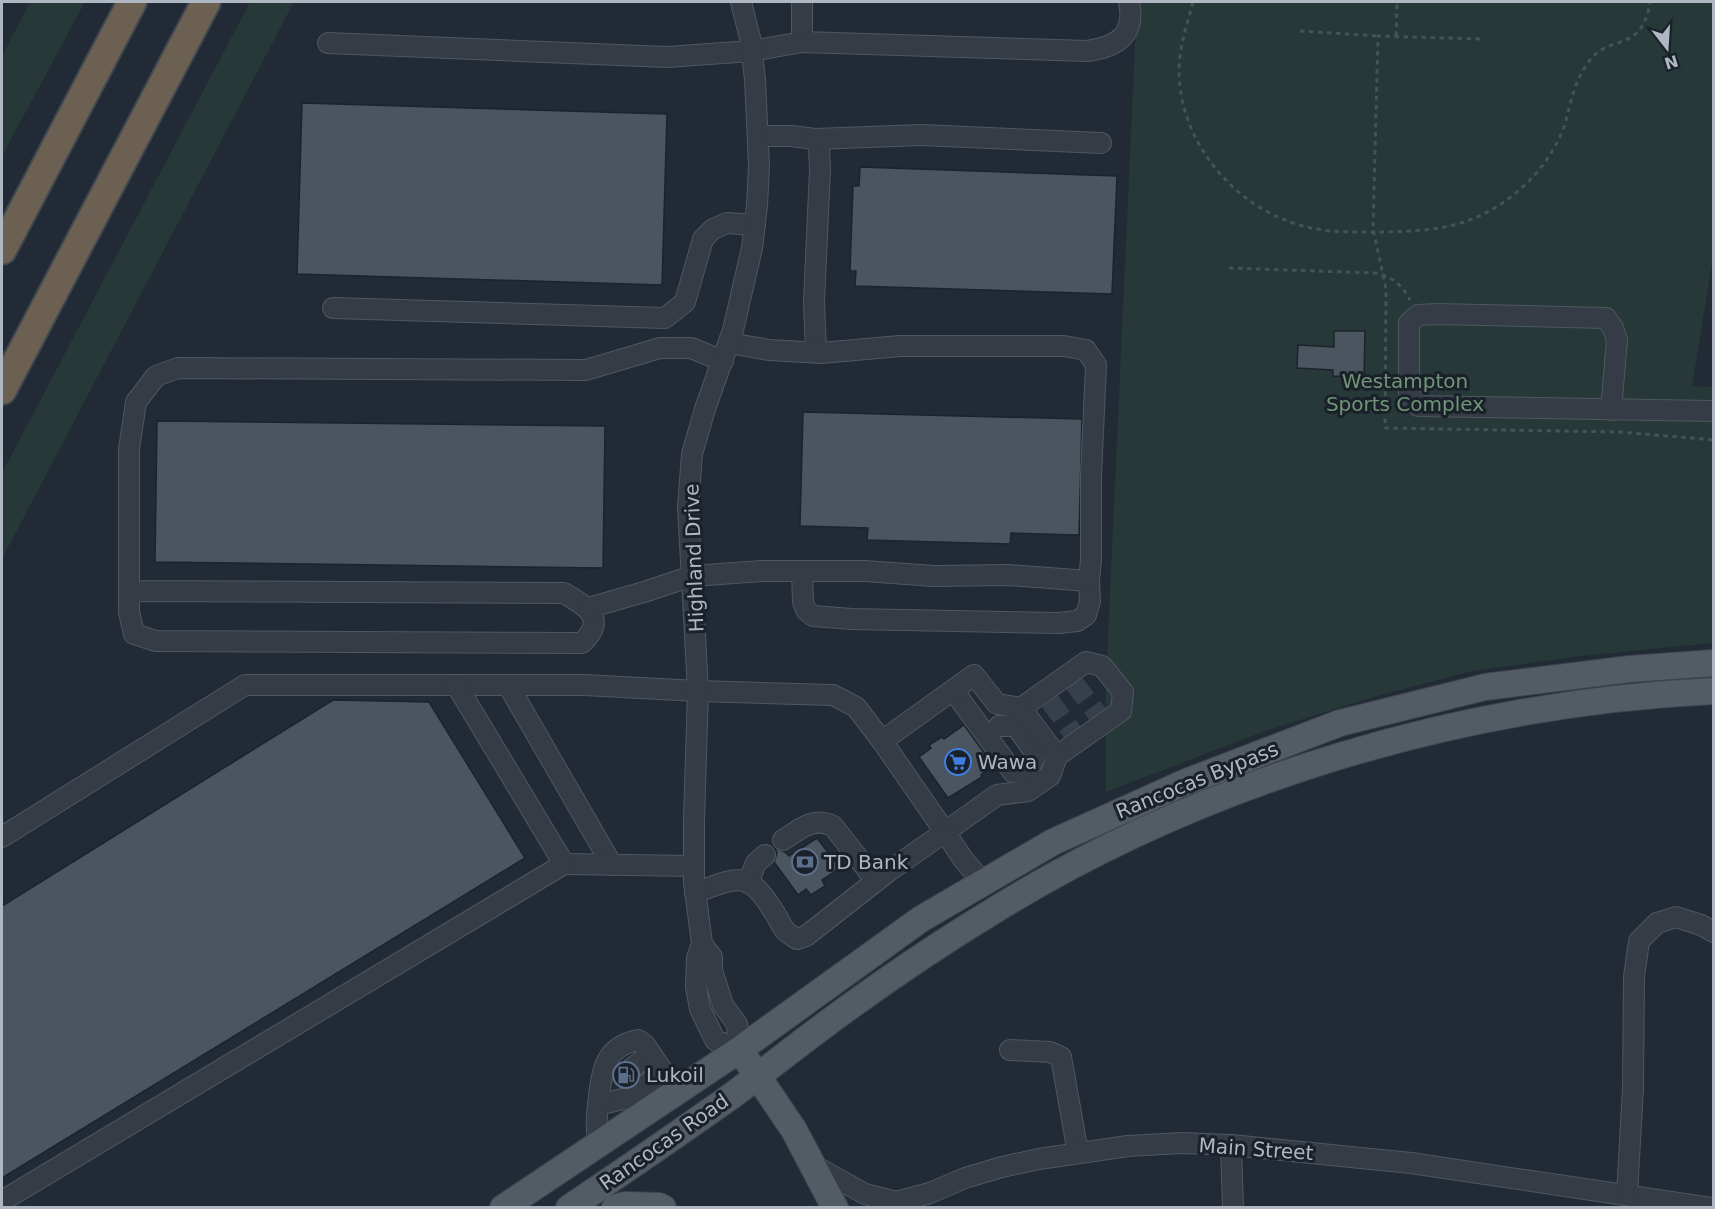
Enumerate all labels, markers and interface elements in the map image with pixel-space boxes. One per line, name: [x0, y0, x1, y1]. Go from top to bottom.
north arrow: [1637, 18, 1697, 78]
text: N: [1662, 51, 1680, 73]
park label: Westampton Sports Complex: [1326, 369, 1484, 416]
street label: Highland Drive: [679, 483, 709, 633]
street label: Rancocas Bypass: [1112, 736, 1282, 824]
supermarket icon: Wawa: [943, 747, 973, 777]
place label: Wawa: [978, 750, 1037, 774]
bank icon: TD Bank: [790, 847, 820, 877]
place label: TD Bank: [823, 850, 909, 874]
fuel station icon: Lukoil: [611, 1060, 641, 1090]
place label: Lukoil: [646, 1063, 704, 1087]
street label: Rancocas Road: [595, 1089, 733, 1195]
street label: Main Street: [1198, 1133, 1314, 1165]

